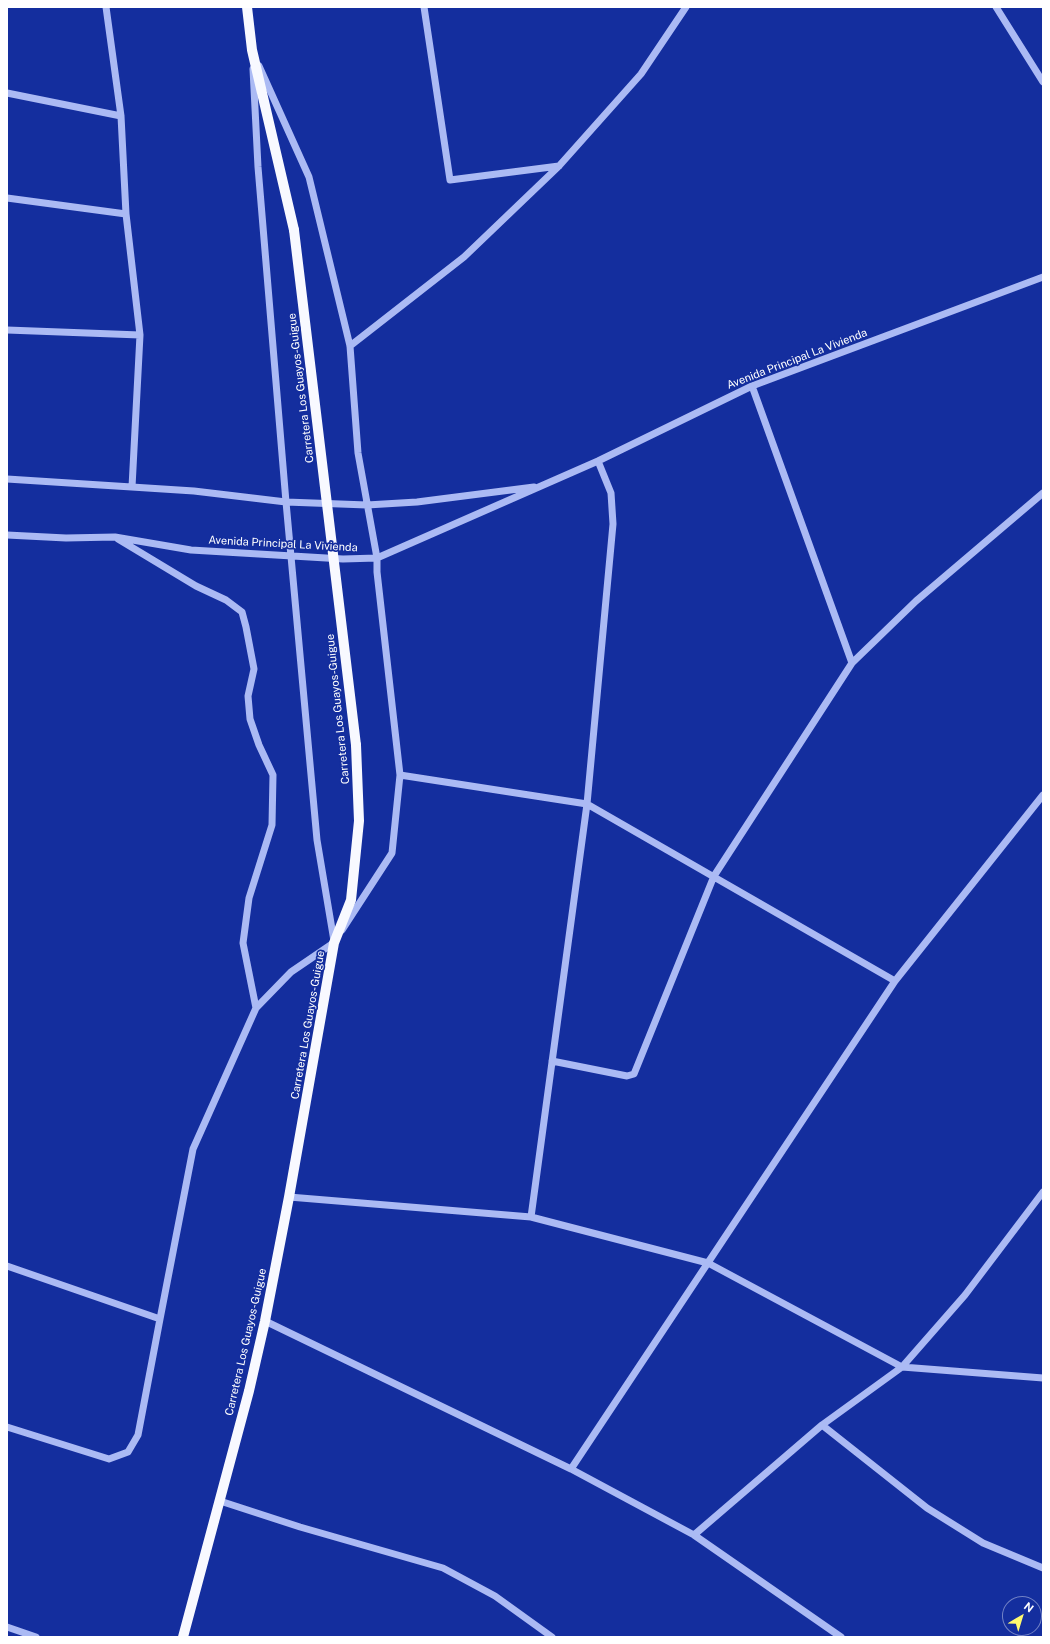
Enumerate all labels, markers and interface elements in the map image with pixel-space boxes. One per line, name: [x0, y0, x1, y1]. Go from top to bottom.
street label: Carretera Los Guayos-Guigue: [285, 312, 317, 464]
street label: Avenida Principal La Vivienda: [725, 326, 869, 392]
street label: Avenida Principal La Vivienda: [208, 533, 358, 555]
street label: Carretera Los Guayos-Guigue: [324, 633, 352, 785]
street label: Carretera Los Guayos-Guigue: [288, 950, 328, 1100]
street label: Carretera Los Guayos-Guigue: [223, 1267, 269, 1417]
north arrow: [1002, 1596, 1042, 1636]
text: N: [1022, 1600, 1036, 1615]

